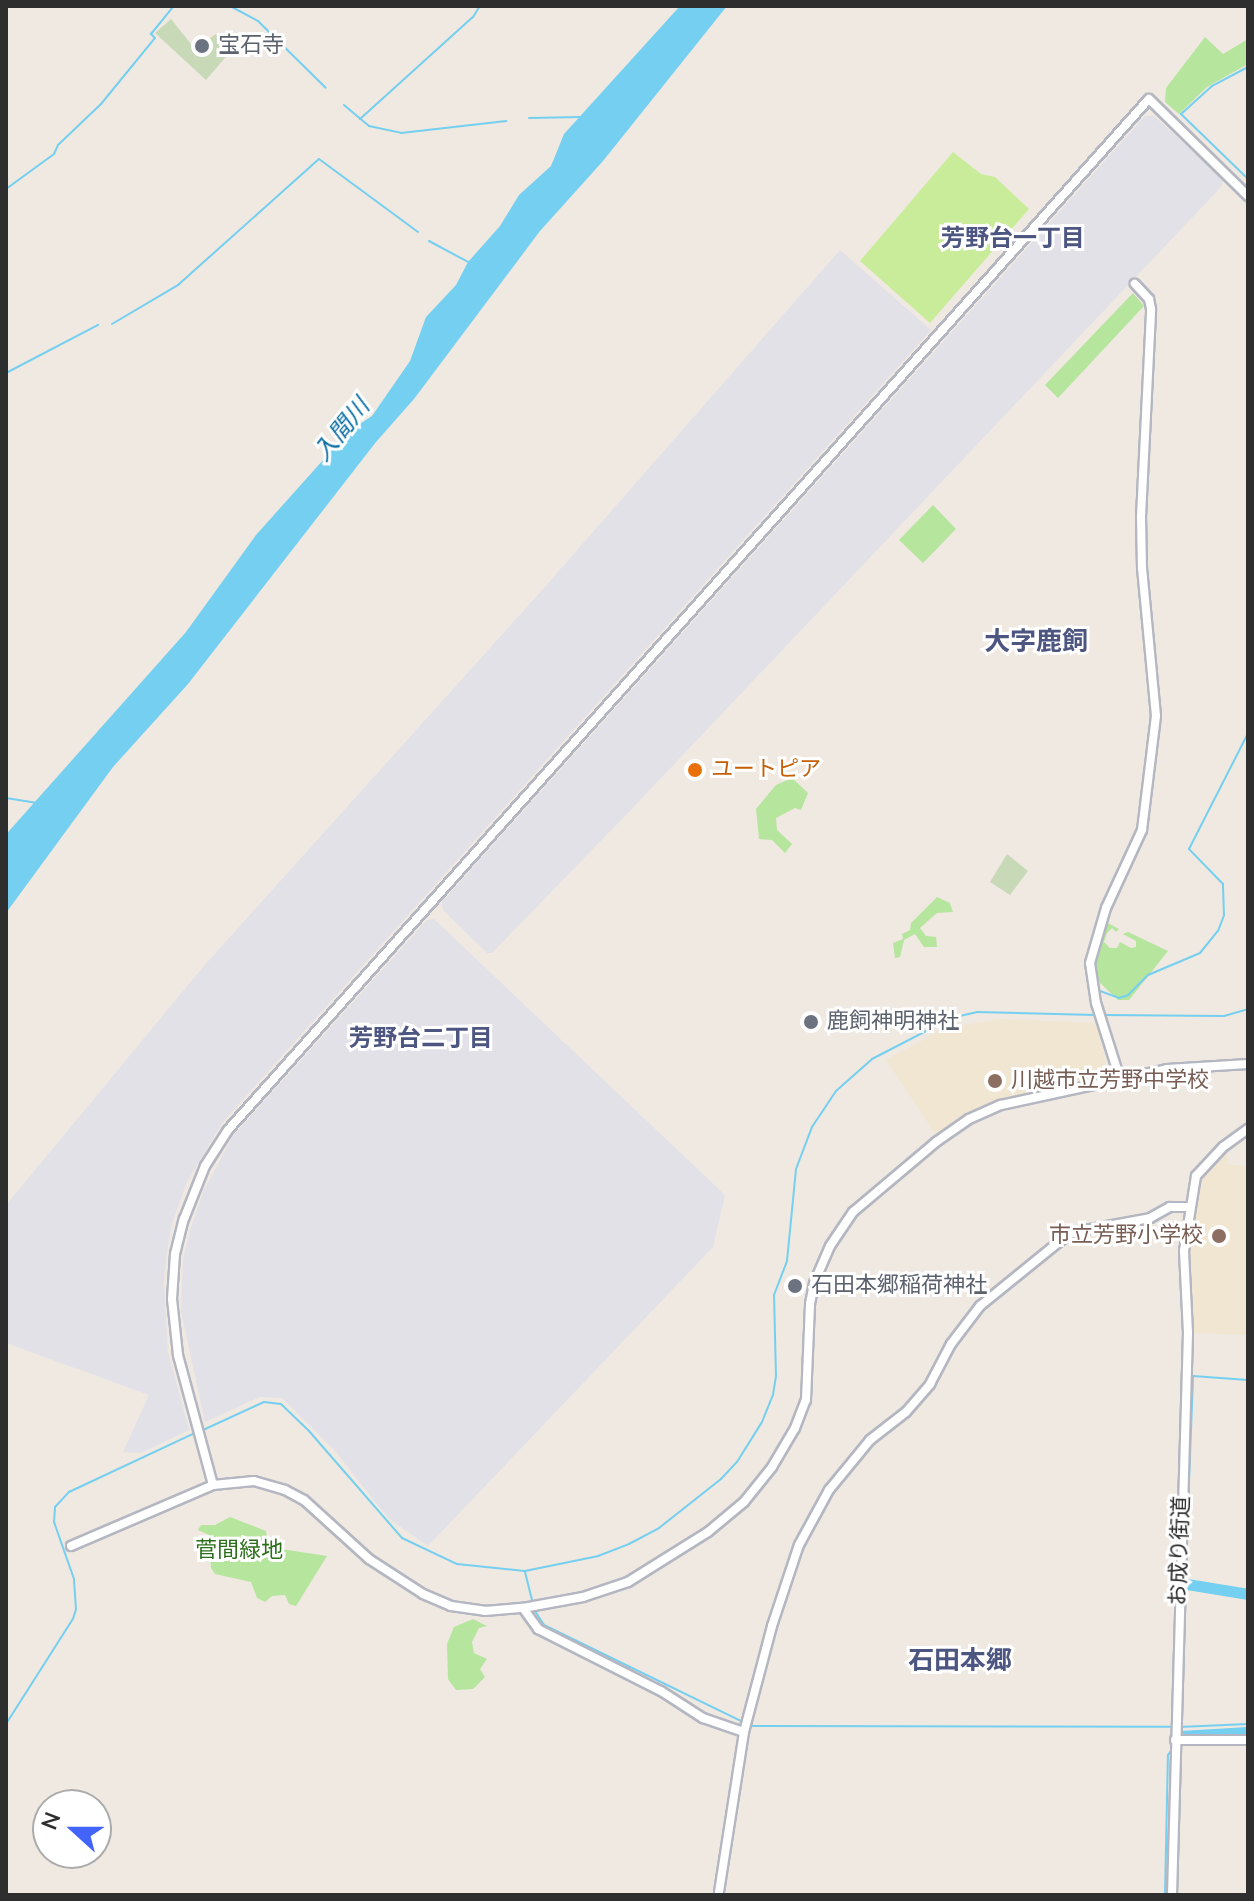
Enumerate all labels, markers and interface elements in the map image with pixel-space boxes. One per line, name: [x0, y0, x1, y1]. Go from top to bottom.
place label: 宝石寺: [218, 33, 284, 59]
marker: 宝石寺: [193, 37, 211, 55]
district label: 芳野台一丁目: [941, 225, 1085, 253]
water label: 入間川: [308, 393, 376, 467]
district label: 大字鹿飼: [984, 626, 1088, 658]
place label: ユートピア: [711, 757, 821, 783]
marker: ユートピア: [686, 761, 704, 779]
place label: 鹿飼神明神社: [827, 1009, 959, 1035]
marker: 鹿飼神明神社: [802, 1013, 820, 1031]
district label: 芳野台二丁目: [349, 1025, 493, 1053]
place label: 川越市立芳野中学校: [1011, 1068, 1209, 1094]
marker: 川越市立芳野中学校: [986, 1072, 1004, 1090]
place label: 市立芳野小学校: [1049, 1223, 1203, 1249]
marker: 市立芳野小学校: [1210, 1227, 1228, 1245]
place label: 石田本郷稲荷神社: [811, 1273, 987, 1299]
marker: 石田本郷稲荷神社: [786, 1277, 804, 1295]
street label: お成り街道: [1165, 1496, 1195, 1606]
park label: 菅間緑地: [195, 1538, 283, 1564]
district label: 石田本郷: [908, 1645, 1012, 1677]
north arrow: [32, 1789, 112, 1869]
text: N: [35, 1808, 68, 1834]

